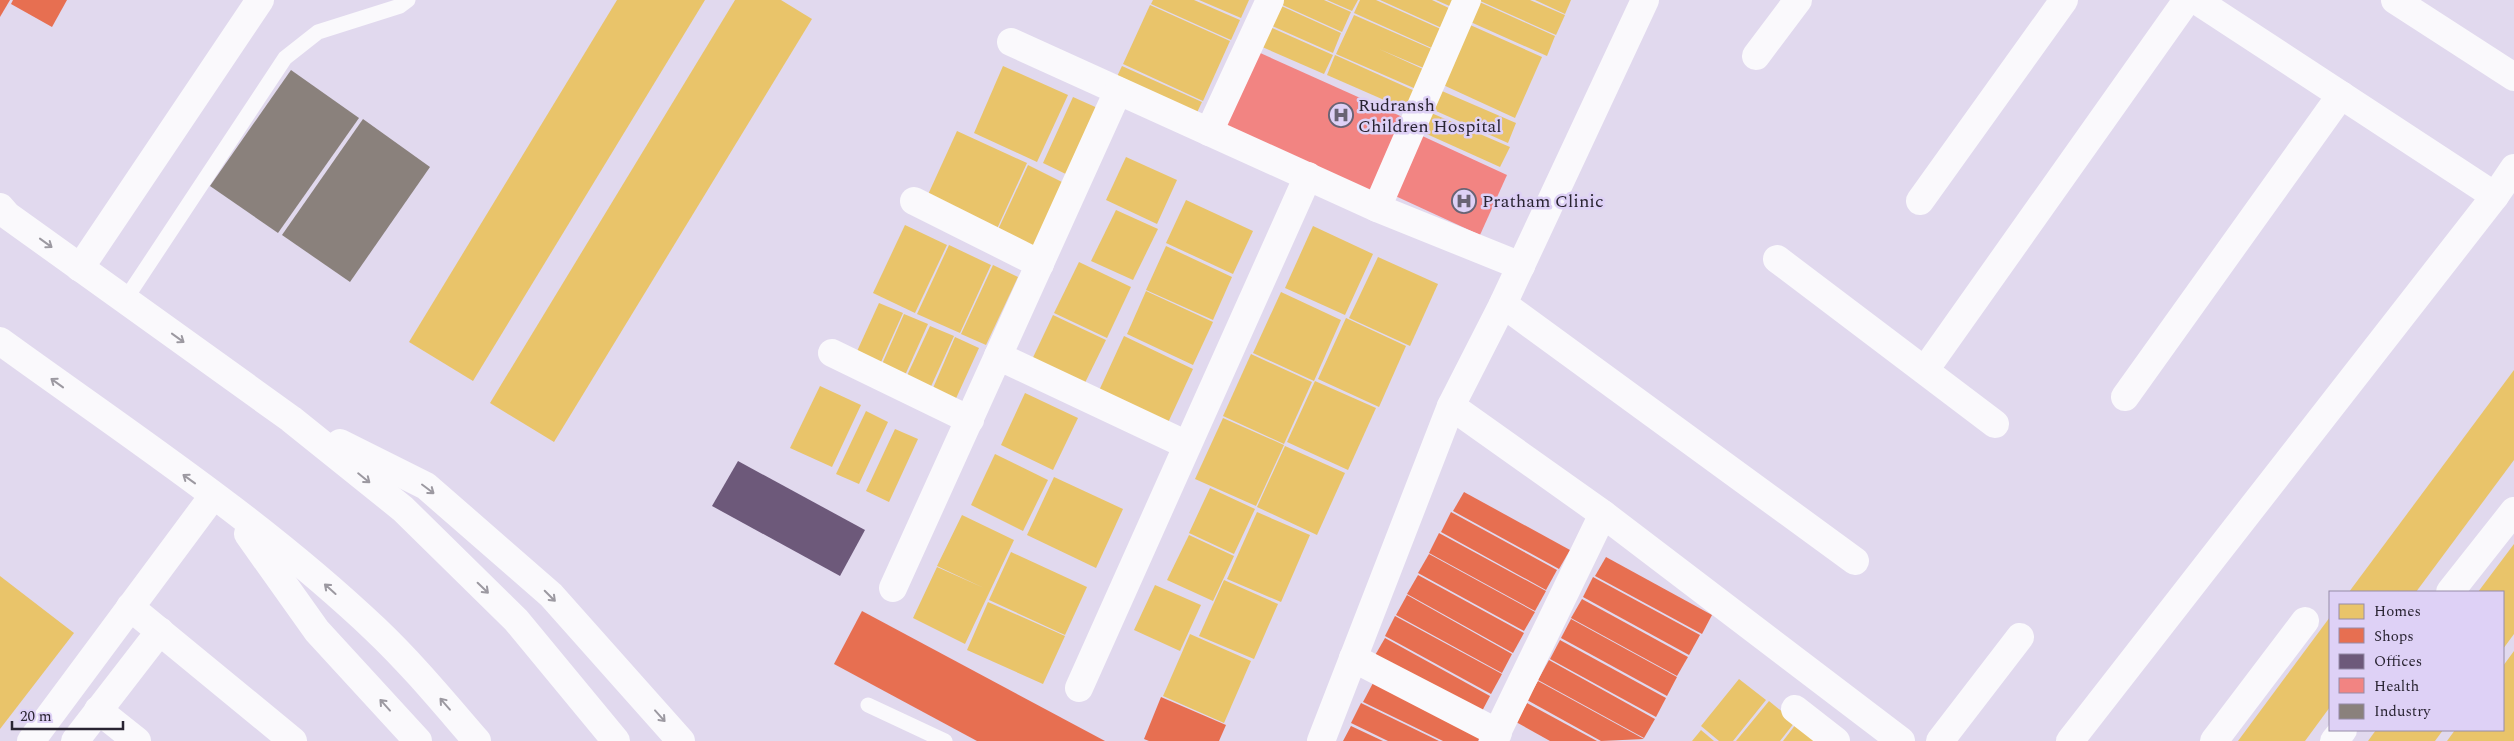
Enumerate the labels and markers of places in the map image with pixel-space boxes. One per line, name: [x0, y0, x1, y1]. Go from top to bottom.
place label: Rudransh Children Hospital: [1358, 92, 1502, 140]
hospital icon: Rudransh Children Hospital: [1328, 102, 1354, 128]
hospital icon: Pratham Clinic: [1451, 188, 1477, 214]
place label: Pratham Clinic: [1482, 188, 1604, 215]

